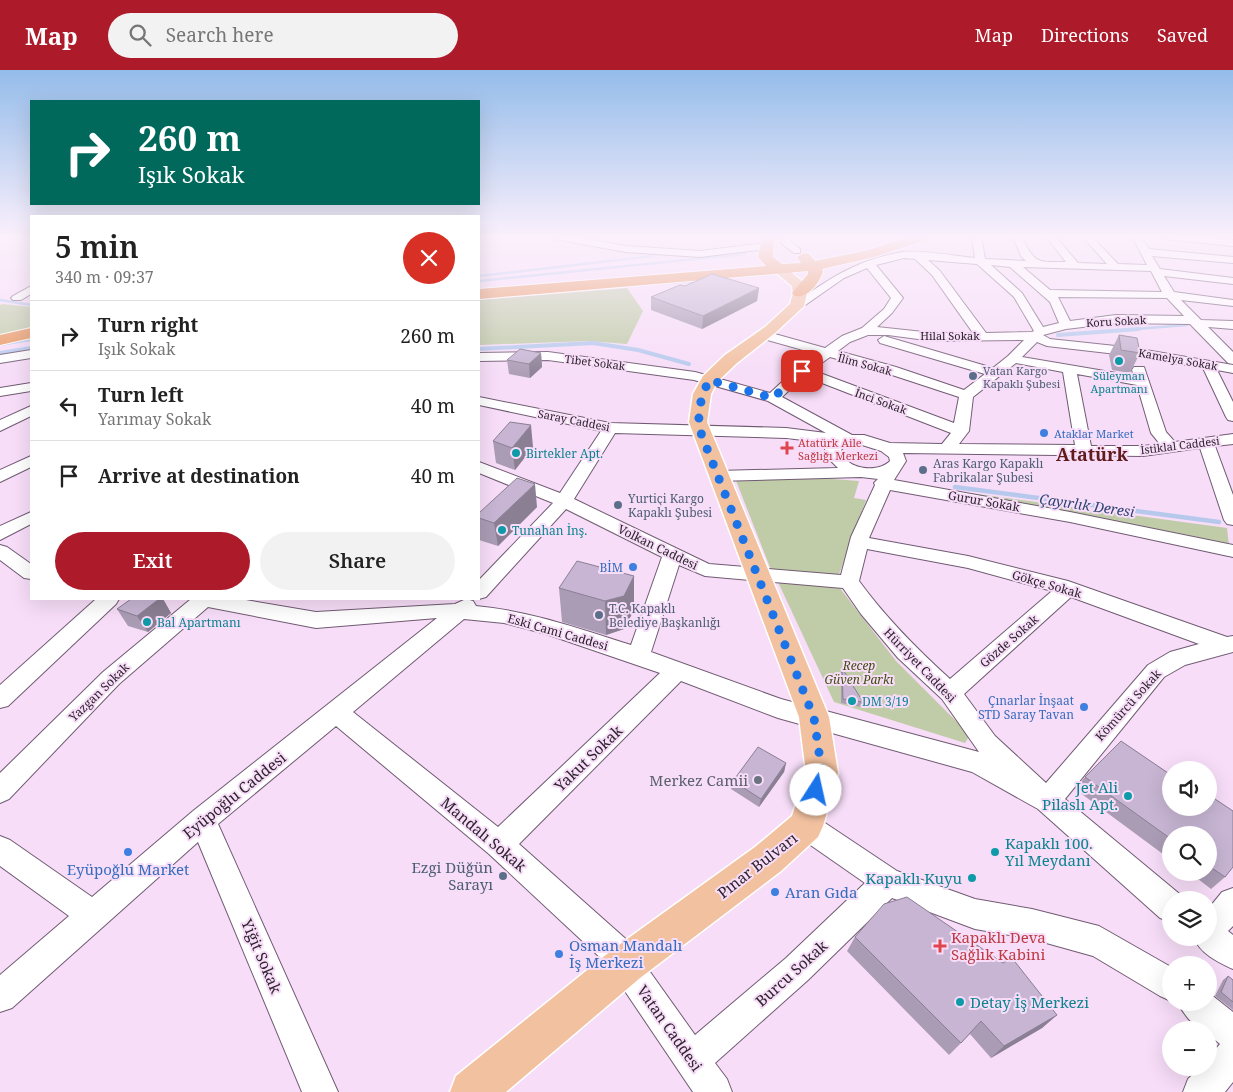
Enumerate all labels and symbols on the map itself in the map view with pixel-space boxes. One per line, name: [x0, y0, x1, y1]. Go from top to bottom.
street label: Koru Sokak: [1086, 312, 1147, 330]
street label: Hilal Sokak: [920, 328, 980, 343]
street label: Kamelya Sokak: [1137, 345, 1219, 373]
pin: [781, 350, 823, 392]
street label: İlim Sokak: [836, 350, 894, 379]
street label: Tibet Sokak: [564, 351, 627, 373]
marker: Süleyman Apartmanı: [1113, 355, 1125, 367]
place label: Vatan Kargo Kapaklı Şubesi: [983, 363, 1061, 391]
place label: Süleyman Apartmanı: [1091, 368, 1148, 396]
marker: Vatan Kargo Kapaklı Şubesi: [967, 370, 979, 382]
street label: İnci Sokak: [853, 385, 910, 418]
street label: Saray Caddesi: [537, 406, 612, 434]
place label: Ataklar Market: [1054, 426, 1134, 441]
marker: Ataklar Market: [1038, 427, 1050, 439]
street label: İstiklal Caddesi: [1140, 433, 1221, 457]
place label: Atatürk Aile Sağlığı Merkezi: [798, 435, 878, 463]
marker: Atatürk Aile Sağlığı Merkezi: [780, 441, 794, 455]
district label: Atatürk: [1056, 442, 1128, 466]
place label: Birtekler Apt.: [526, 445, 603, 462]
marker: Birtekler Apt.: [510, 447, 522, 459]
place label: Aras Kargo Kapaklı Fabrikalar Şubesi: [933, 455, 1043, 486]
marker: Aras Kargo Kapaklı Fabrikalar Şubesi: [917, 464, 929, 476]
street label: Gurur Sokak: [947, 486, 1022, 516]
water label: Çayırlık Deresi: [1038, 489, 1137, 521]
place label: Yurtiçi Kargo Kapaklı Şubesi: [627, 490, 712, 521]
marker: Yurtiçi Kargo Kapaklı Şubesi: [612, 499, 624, 511]
street label: Volkan Caddesi: [615, 520, 701, 574]
place label: Tunahan İnş.: [512, 522, 587, 539]
marker: Tunahan İnş.: [496, 524, 508, 536]
place label: BİM: [599, 559, 623, 576]
marker: BİM: [627, 561, 639, 573]
street label: Gökçe Sokak: [1010, 566, 1085, 602]
place label: T.C. Kapaklı Belediye Başkanlığı: [609, 600, 720, 631]
marker: T.C. Kapaklı Belediye Başkanlığı: [593, 609, 605, 621]
street label: Eski Cami Caddesi: [506, 610, 610, 655]
street label: Gözde Sokak: [976, 610, 1043, 671]
place label: Bal Apartmanı: [157, 614, 241, 631]
marker: Bal Apartmanı: [141, 616, 153, 628]
street label: Hürriyet Caddesi: [880, 624, 960, 706]
park label: Recep Güven Parkı: [825, 657, 894, 688]
street label: Yazgan Sokak: [64, 658, 134, 726]
street label: Kömürcü Sokak: [1091, 665, 1165, 744]
place label: Çınarlar İnşaat STD Saray Tavan: [978, 692, 1074, 723]
place label: DM 3/19: [862, 693, 909, 710]
marker: DM 3/19: [846, 695, 858, 707]
marker: Çınarlar İnşaat STD Saray Tavan: [1078, 701, 1090, 713]
street label: Yakut Sokak: [549, 720, 626, 796]
street label: Eyüpoğlu Caddesi: [178, 747, 290, 843]
position arrow: [789, 763, 841, 815]
place label: Merkez Camii: [649, 770, 748, 790]
marker: Merkez Camii: [752, 774, 764, 786]
place label: Jet Ali Pilaslı Apt.: [1042, 777, 1118, 814]
marker: Jet Ali Pilaslı Apt.: [1122, 790, 1134, 802]
street label: Mandalı Sokak: [437, 792, 531, 876]
street label: Pınar Bulvarı: [713, 827, 801, 902]
place label: Kapaklı 100. Yıl Meydanı: [1004, 833, 1093, 870]
marker: Eyüpoğlu Market: [122, 846, 134, 858]
marker: Kapaklı 100. Yıl Meydanı: [989, 846, 1001, 858]
place label: Ezgi Düğün Sarayı: [412, 857, 493, 894]
place label: Eyüpoğlu Market: [67, 859, 189, 879]
place label: Kapaklı Kuyu: [866, 868, 962, 888]
marker: Ezgi Düğün Sarayı: [497, 870, 509, 882]
marker: Kapaklı Kuyu: [966, 872, 978, 884]
place label: Aran Gıda: [785, 882, 858, 902]
marker: Aran Gıda: [769, 886, 781, 898]
street label: Yiğit Sokak: [237, 915, 287, 996]
place label: Kapaklı Deva Sağlık Kabini: [951, 927, 1046, 964]
place label: Osman Mandalı İş Merkezi: [569, 935, 683, 972]
street label: Burcu Sokak: [751, 935, 831, 1011]
marker: Kapaklı Deva Sağlık Kabini: [933, 939, 947, 953]
marker: Osman Mandalı İş Merkezi: [553, 948, 565, 960]
street label: Vatan Caddesi: [633, 981, 707, 1075]
place label: Detay İş Merkezi: [970, 992, 1089, 1012]
marker: Detay İş Merkezi: [954, 996, 966, 1008]

